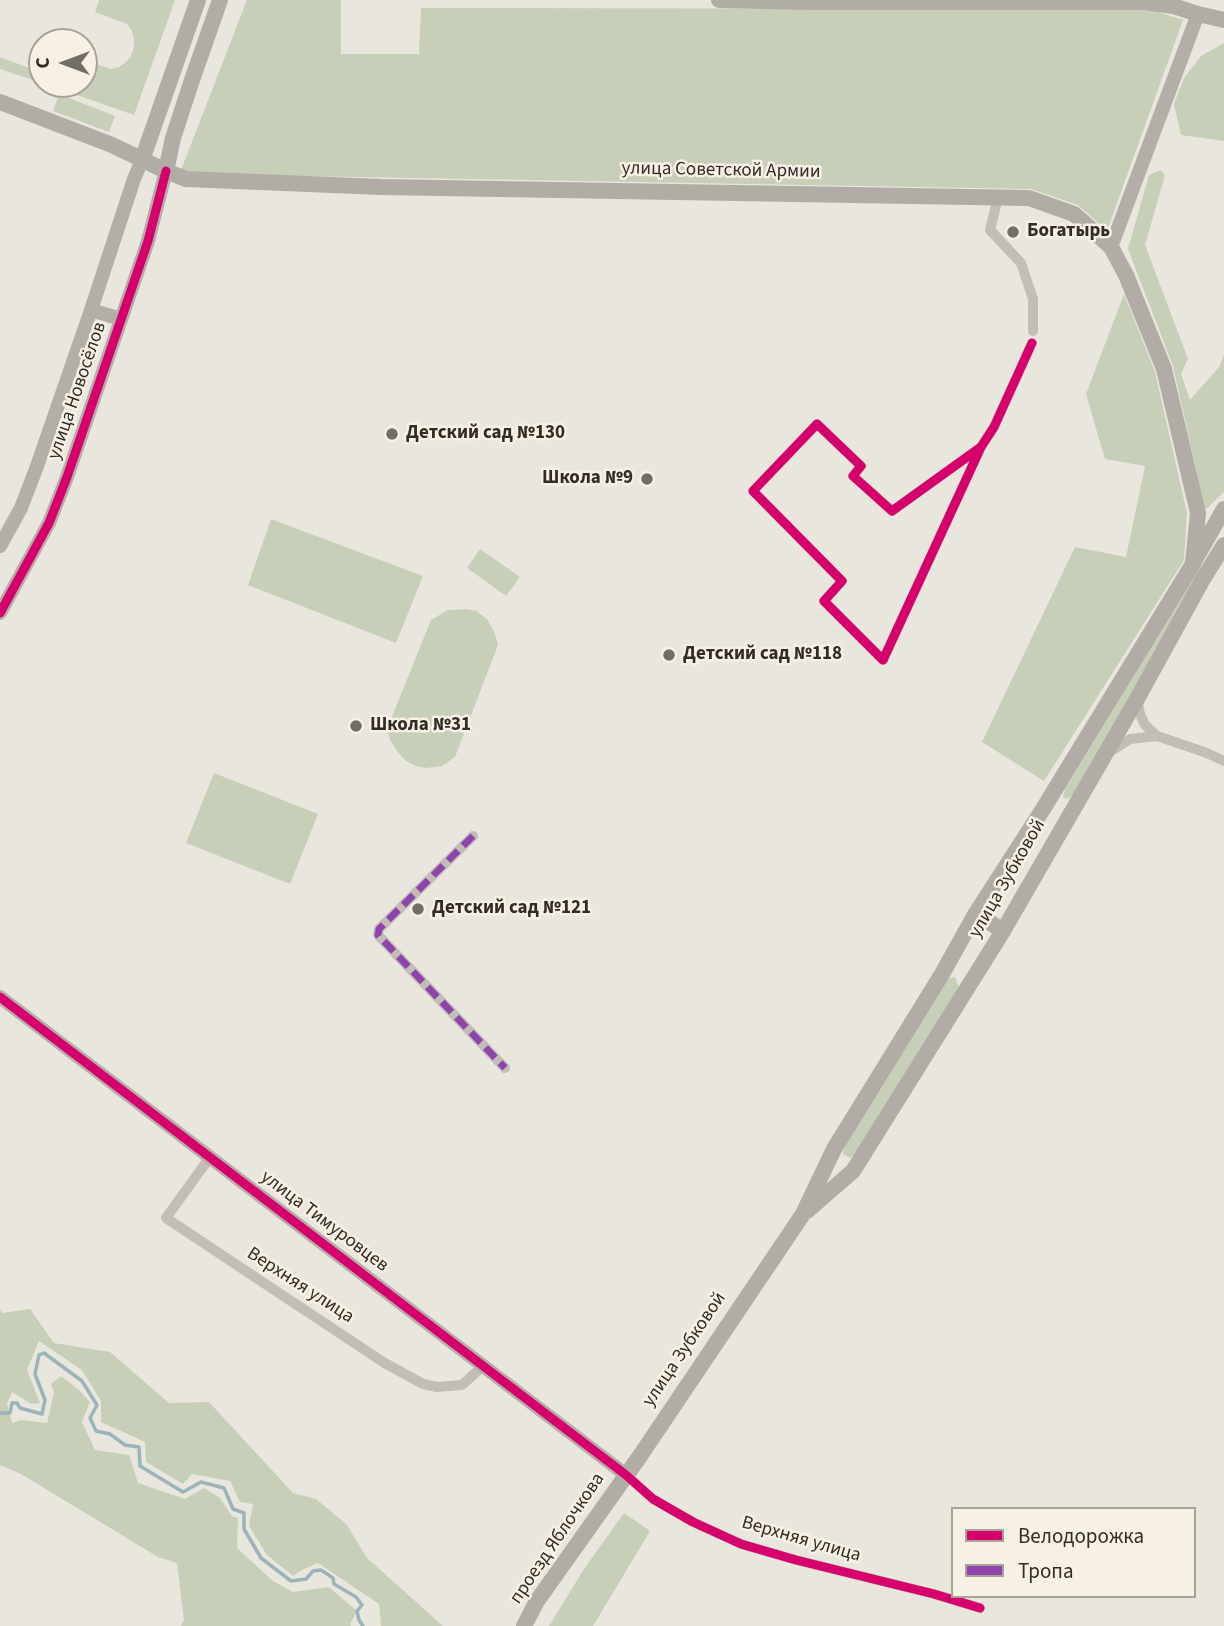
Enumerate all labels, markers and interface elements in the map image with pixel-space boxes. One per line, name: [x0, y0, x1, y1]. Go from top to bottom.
north arrow: [28, 28, 98, 98]
text: С: [30, 57, 57, 69]
street label: улица Советской Армии: [621, 158, 821, 184]
place label: Богатырь: [1027, 221, 1110, 243]
marker: Богатырь: [1005, 224, 1021, 240]
street label: улица Новосёлов: [44, 319, 112, 463]
place label: Детский сад №130: [406, 423, 565, 445]
marker: Детский сад №130: [384, 426, 400, 442]
place label: Школа №9: [542, 468, 633, 490]
marker: Школа №9: [639, 471, 655, 487]
place label: Детский сад №118: [683, 644, 842, 666]
marker: Детский сад №118: [661, 647, 677, 663]
place label: Школа №31: [370, 715, 471, 737]
marker: Школа №31: [348, 718, 364, 734]
street label: улица Зубковой: [965, 816, 1051, 942]
place label: Детский сад №121: [432, 898, 591, 920]
marker: Детский сад №121: [410, 901, 426, 917]
street label: улица Тимуровцев: [255, 1166, 393, 1278]
street label: Верхняя улица: [242, 1243, 358, 1329]
street label: улица Зубковой: [638, 1288, 732, 1412]
street label: проезд Яблочкова: [506, 1469, 610, 1609]
legend: [951, 1507, 1196, 1598]
street label: Верхняя улица: [739, 1512, 863, 1568]
text: Велодорожка: [1018, 1521, 1144, 1551]
text: Тропа: [1018, 1556, 1074, 1586]

